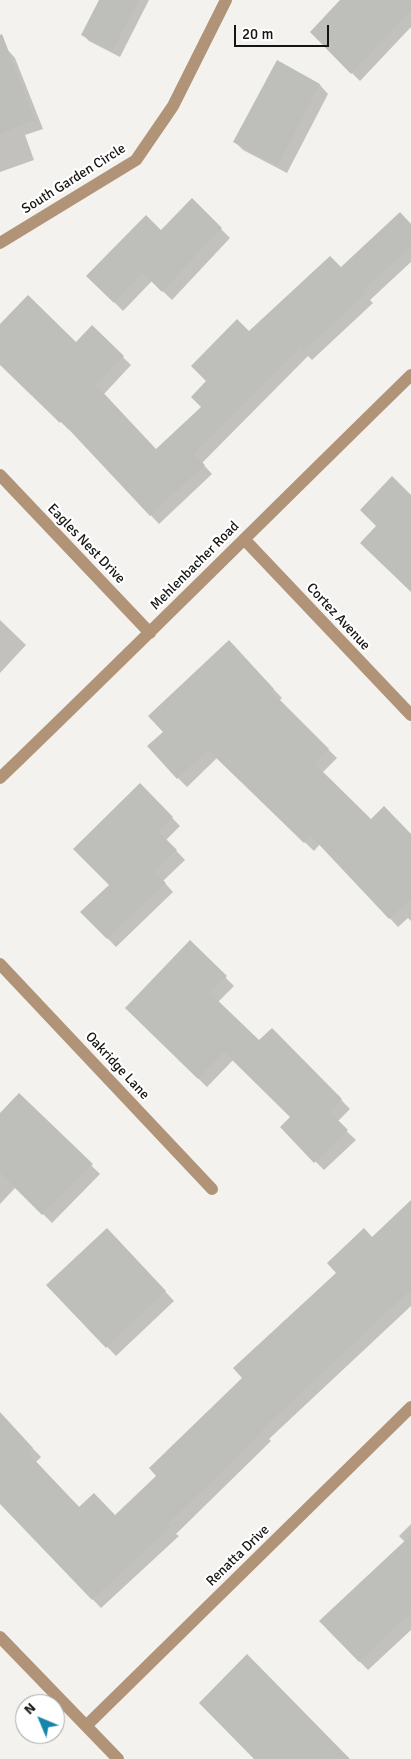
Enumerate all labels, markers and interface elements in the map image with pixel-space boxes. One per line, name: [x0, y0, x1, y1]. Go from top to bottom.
scale bar: [236, 15, 331, 47]
text: 20 m: [242, 25, 273, 43]
street label: South Garden Circle: [19, 140, 129, 218]
street label: Eagles Nest Drive: [44, 501, 128, 587]
street label: Mehlenbacher Road: [147, 518, 243, 614]
street label: Cortez Avenue: [303, 580, 373, 654]
street label: Oakridge Lane: [81, 1029, 153, 1103]
street label: Renatta Drive: [203, 1522, 273, 1590]
north arrow: [15, 1694, 65, 1744]
text: N: [20, 1699, 39, 1718]

